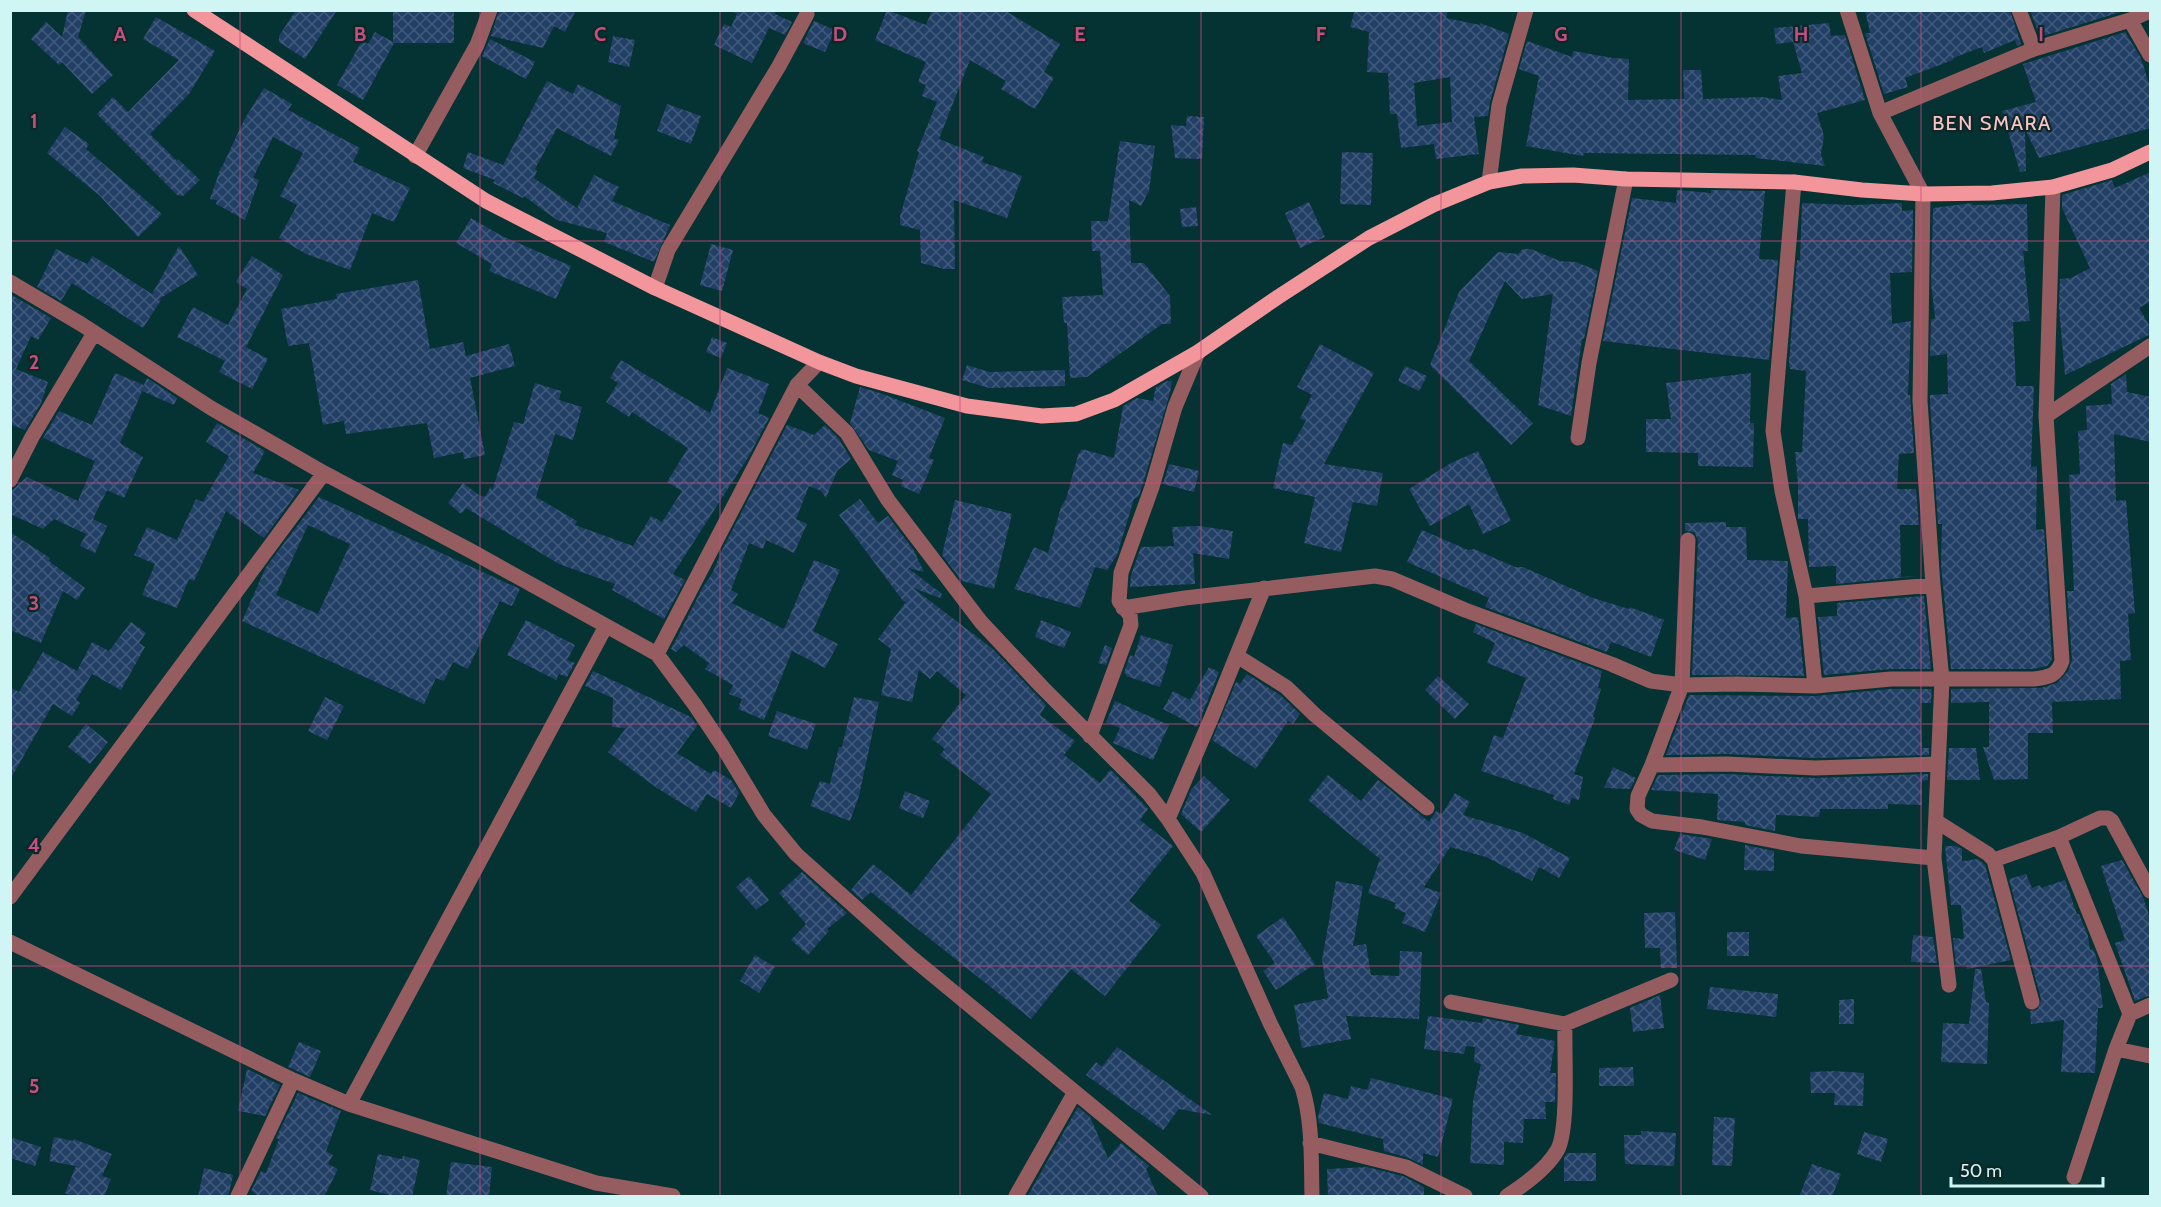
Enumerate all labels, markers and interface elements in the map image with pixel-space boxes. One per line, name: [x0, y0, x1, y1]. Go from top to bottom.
text: A: [114, 22, 127, 46]
text: B: [354, 22, 366, 46]
text: C: [594, 22, 606, 46]
text: D: [833, 22, 847, 46]
text: E: [1074, 22, 1086, 46]
text: F: [1316, 22, 1327, 46]
text: G: [1554, 22, 1568, 46]
text: H: [1794, 22, 1808, 46]
text: I: [2038, 22, 2044, 46]
text: 1: [30, 109, 38, 133]
district label: BEN SMARA: [1932, 111, 2052, 135]
text: 2: [29, 350, 39, 374]
text: 3: [29, 591, 39, 615]
text: 4: [28, 833, 40, 857]
text: 5: [29, 1074, 39, 1098]
scale bar: [1951, 1150, 2102, 1188]
text: 50 m: [1960, 1160, 2002, 1182]

